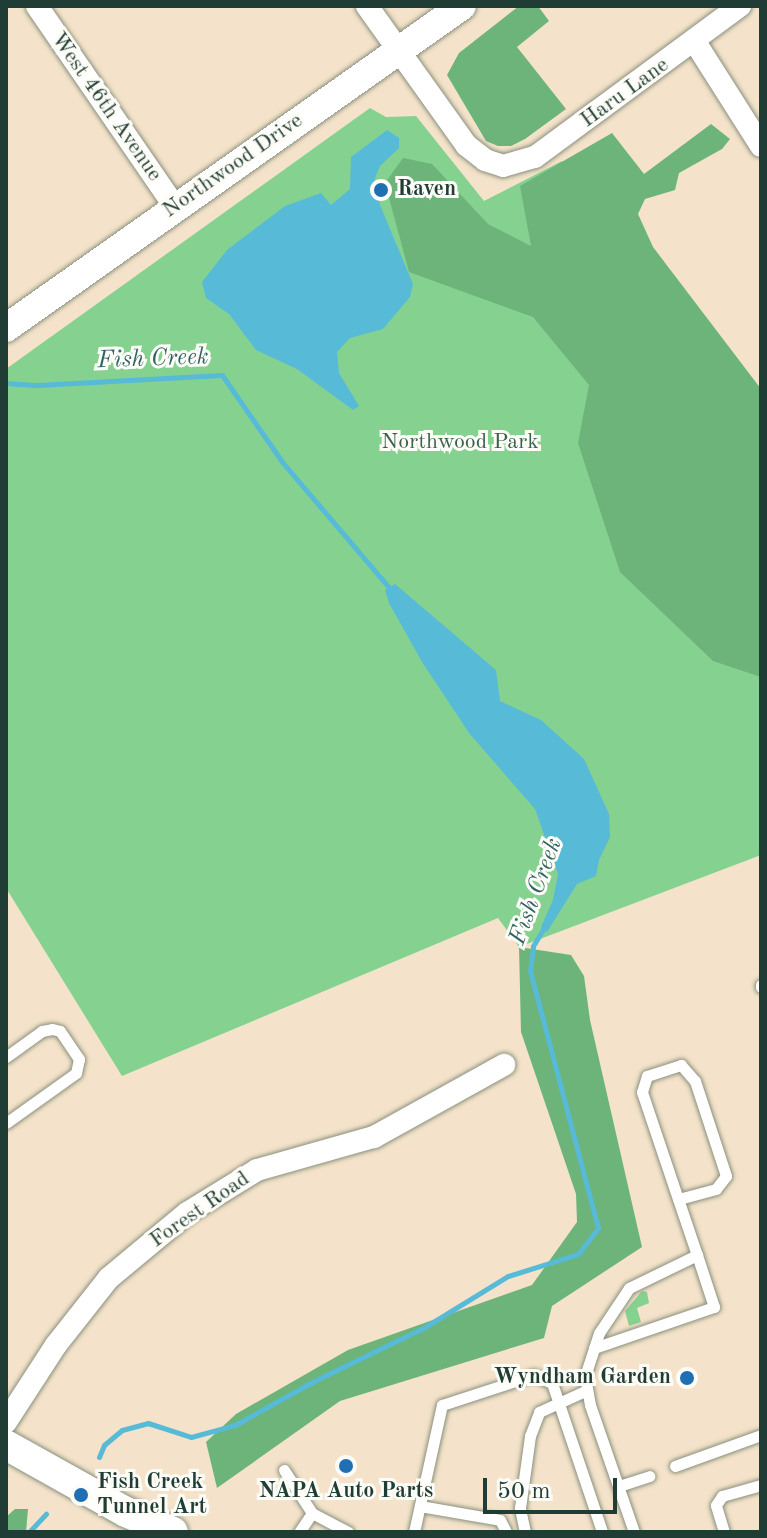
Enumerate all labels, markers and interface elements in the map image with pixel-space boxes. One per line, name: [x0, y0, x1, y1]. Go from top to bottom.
street label: West 46th Avenue: [45, 27, 167, 187]
street label: Haru Lane: [576, 52, 674, 134]
street label: Northwood Drive: [158, 108, 308, 224]
place label: Raven: [397, 177, 456, 203]
marker: Raven: [372, 181, 390, 199]
water label: Fish Creek: [97, 344, 209, 376]
park label: Northwood Park: [381, 430, 539, 456]
water label: Fish Creek: [504, 835, 570, 949]
street label: Forest Road: [145, 1166, 255, 1254]
place label: Wyndham Garden: [493, 1365, 671, 1391]
marker: Wyndham Garden: [678, 1369, 696, 1387]
marker: NAPA Auto Parts: [337, 1457, 355, 1475]
scale bar: [487, 1462, 621, 1512]
place label: Fish Creek Tunnel Art: [97, 1469, 207, 1520]
place label: NAPA Auto Parts: [259, 1479, 433, 1505]
text: 50 m: [497, 1480, 551, 1504]
marker: Fish Creek Tunnel Art: [72, 1486, 90, 1504]

